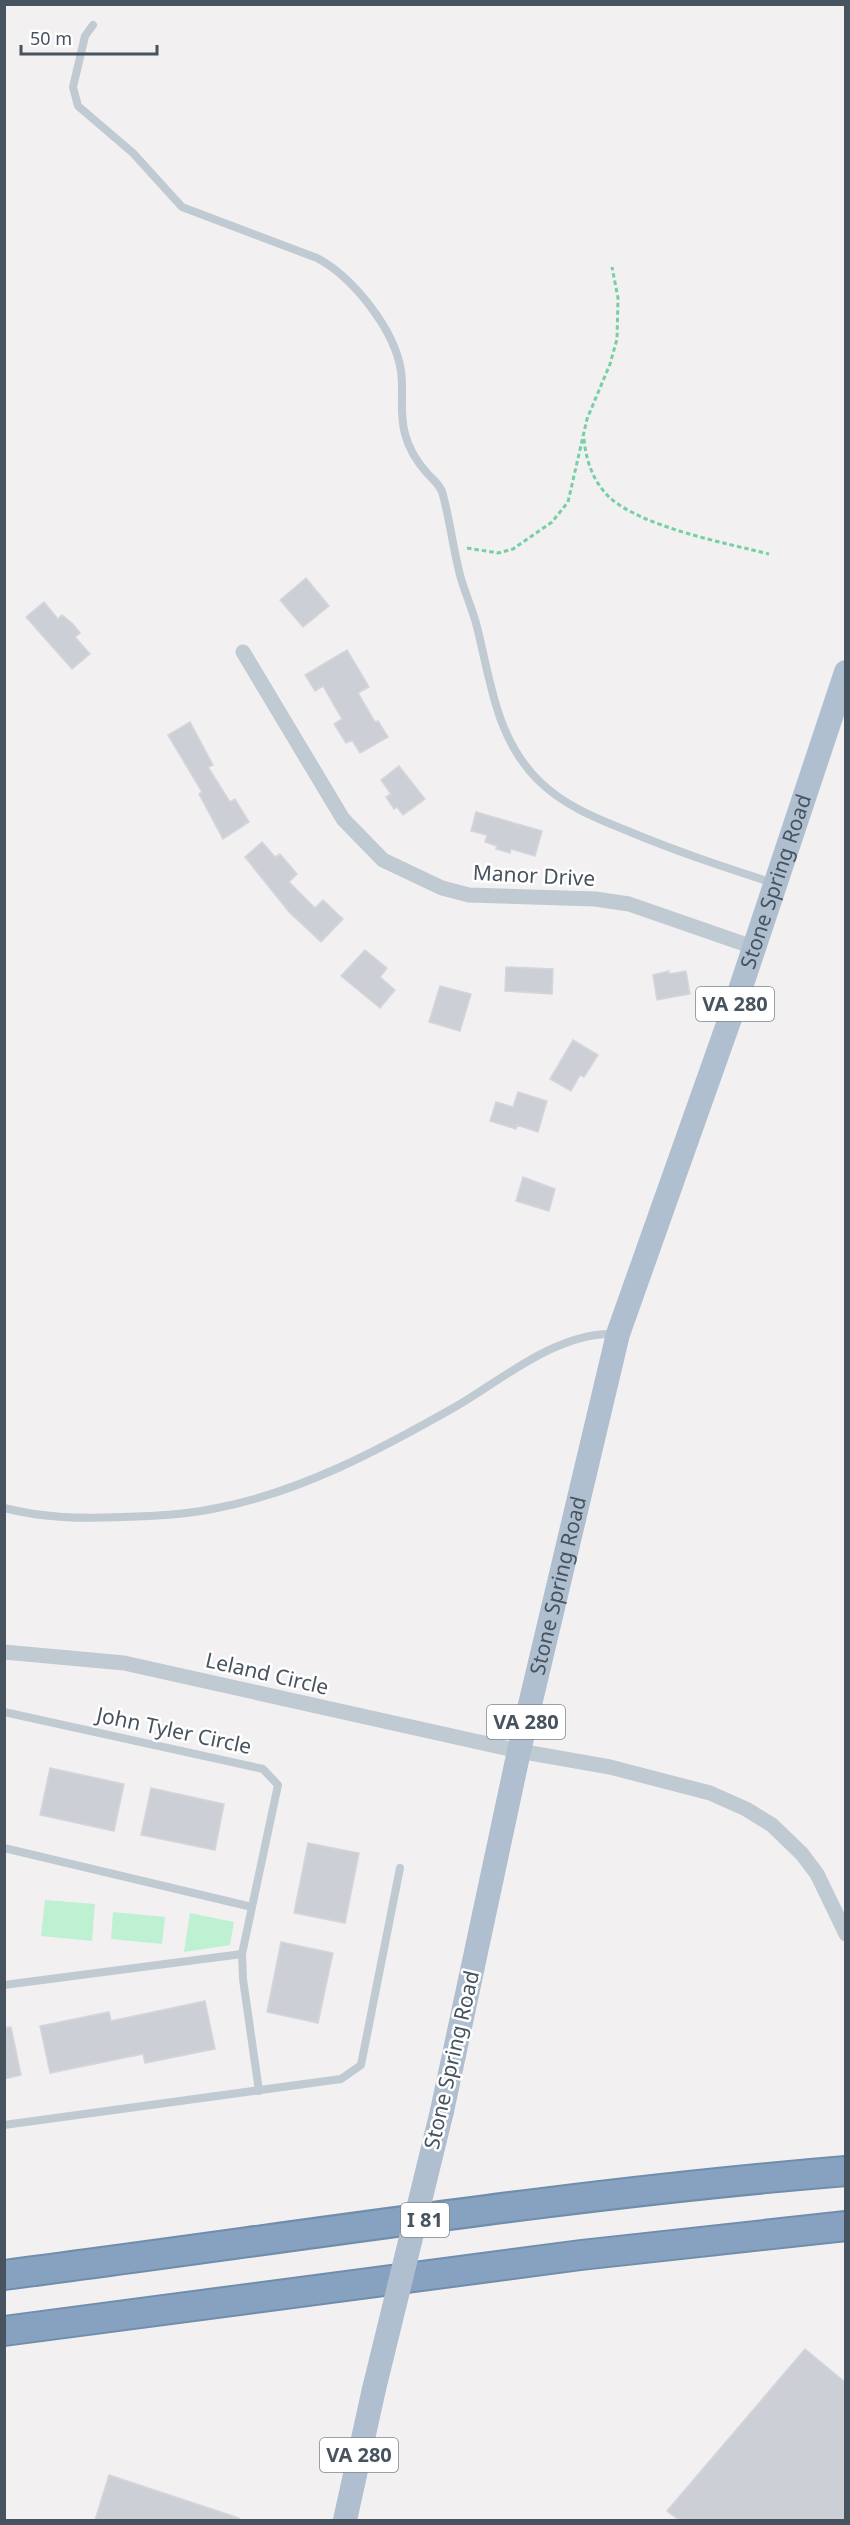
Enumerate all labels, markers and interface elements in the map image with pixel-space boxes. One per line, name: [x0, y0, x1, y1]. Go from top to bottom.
scale bar: [21, 18, 158, 56]
text: 50 m: [30, 26, 72, 50]
street label: Stone Spring Road: [733, 790, 817, 972]
street label: Manor Drive: [472, 858, 596, 892]
road number: VA 280: [696, 987, 774, 1021]
street label: Stone Spring Road: [523, 1493, 592, 1678]
street label: Leland Circle: [203, 1645, 332, 1701]
street label: John Tyler Circle: [92, 1700, 254, 1760]
road number: VA 280: [487, 1705, 565, 1739]
street label: Stone Spring Road: [417, 1968, 485, 2152]
road number: I 81: [401, 2203, 449, 2237]
road number: VA 280: [320, 2438, 398, 2472]

